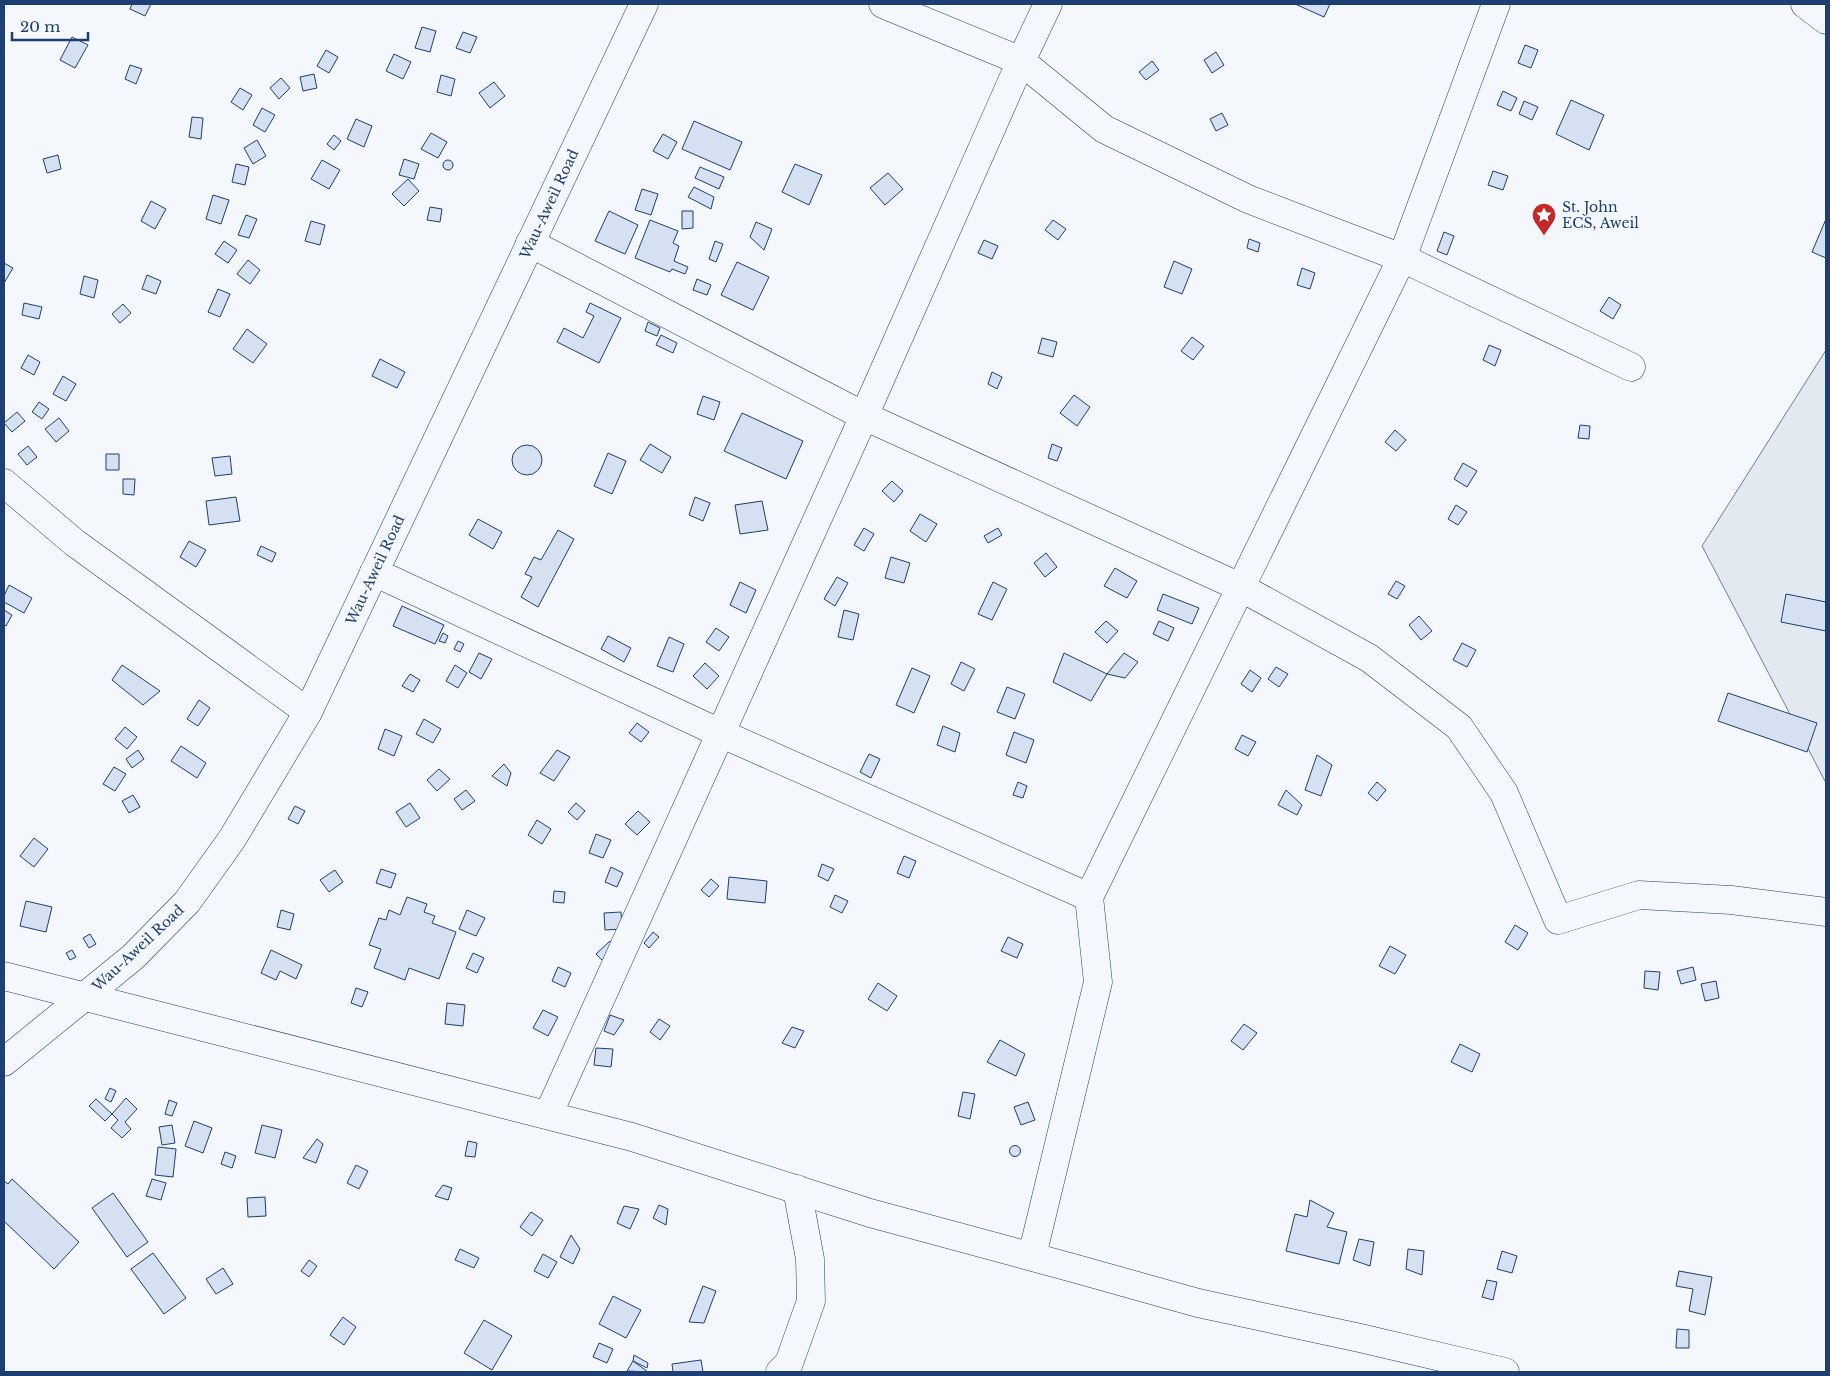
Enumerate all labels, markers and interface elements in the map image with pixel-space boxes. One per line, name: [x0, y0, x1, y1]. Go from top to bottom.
scale bar: [12, 10, 89, 42]
text: 20 m: [20, 17, 60, 36]
street label: Wau-Aweil Road: [515, 146, 583, 263]
place label: St. John ECS, Aweil: [1562, 198, 1639, 232]
place icon: St. John ECS, Aweil: [1531, 202, 1557, 236]
street label: Wau-Aweil Road: [341, 512, 409, 629]
street label: Wau-Aweil Road: [88, 900, 188, 996]

